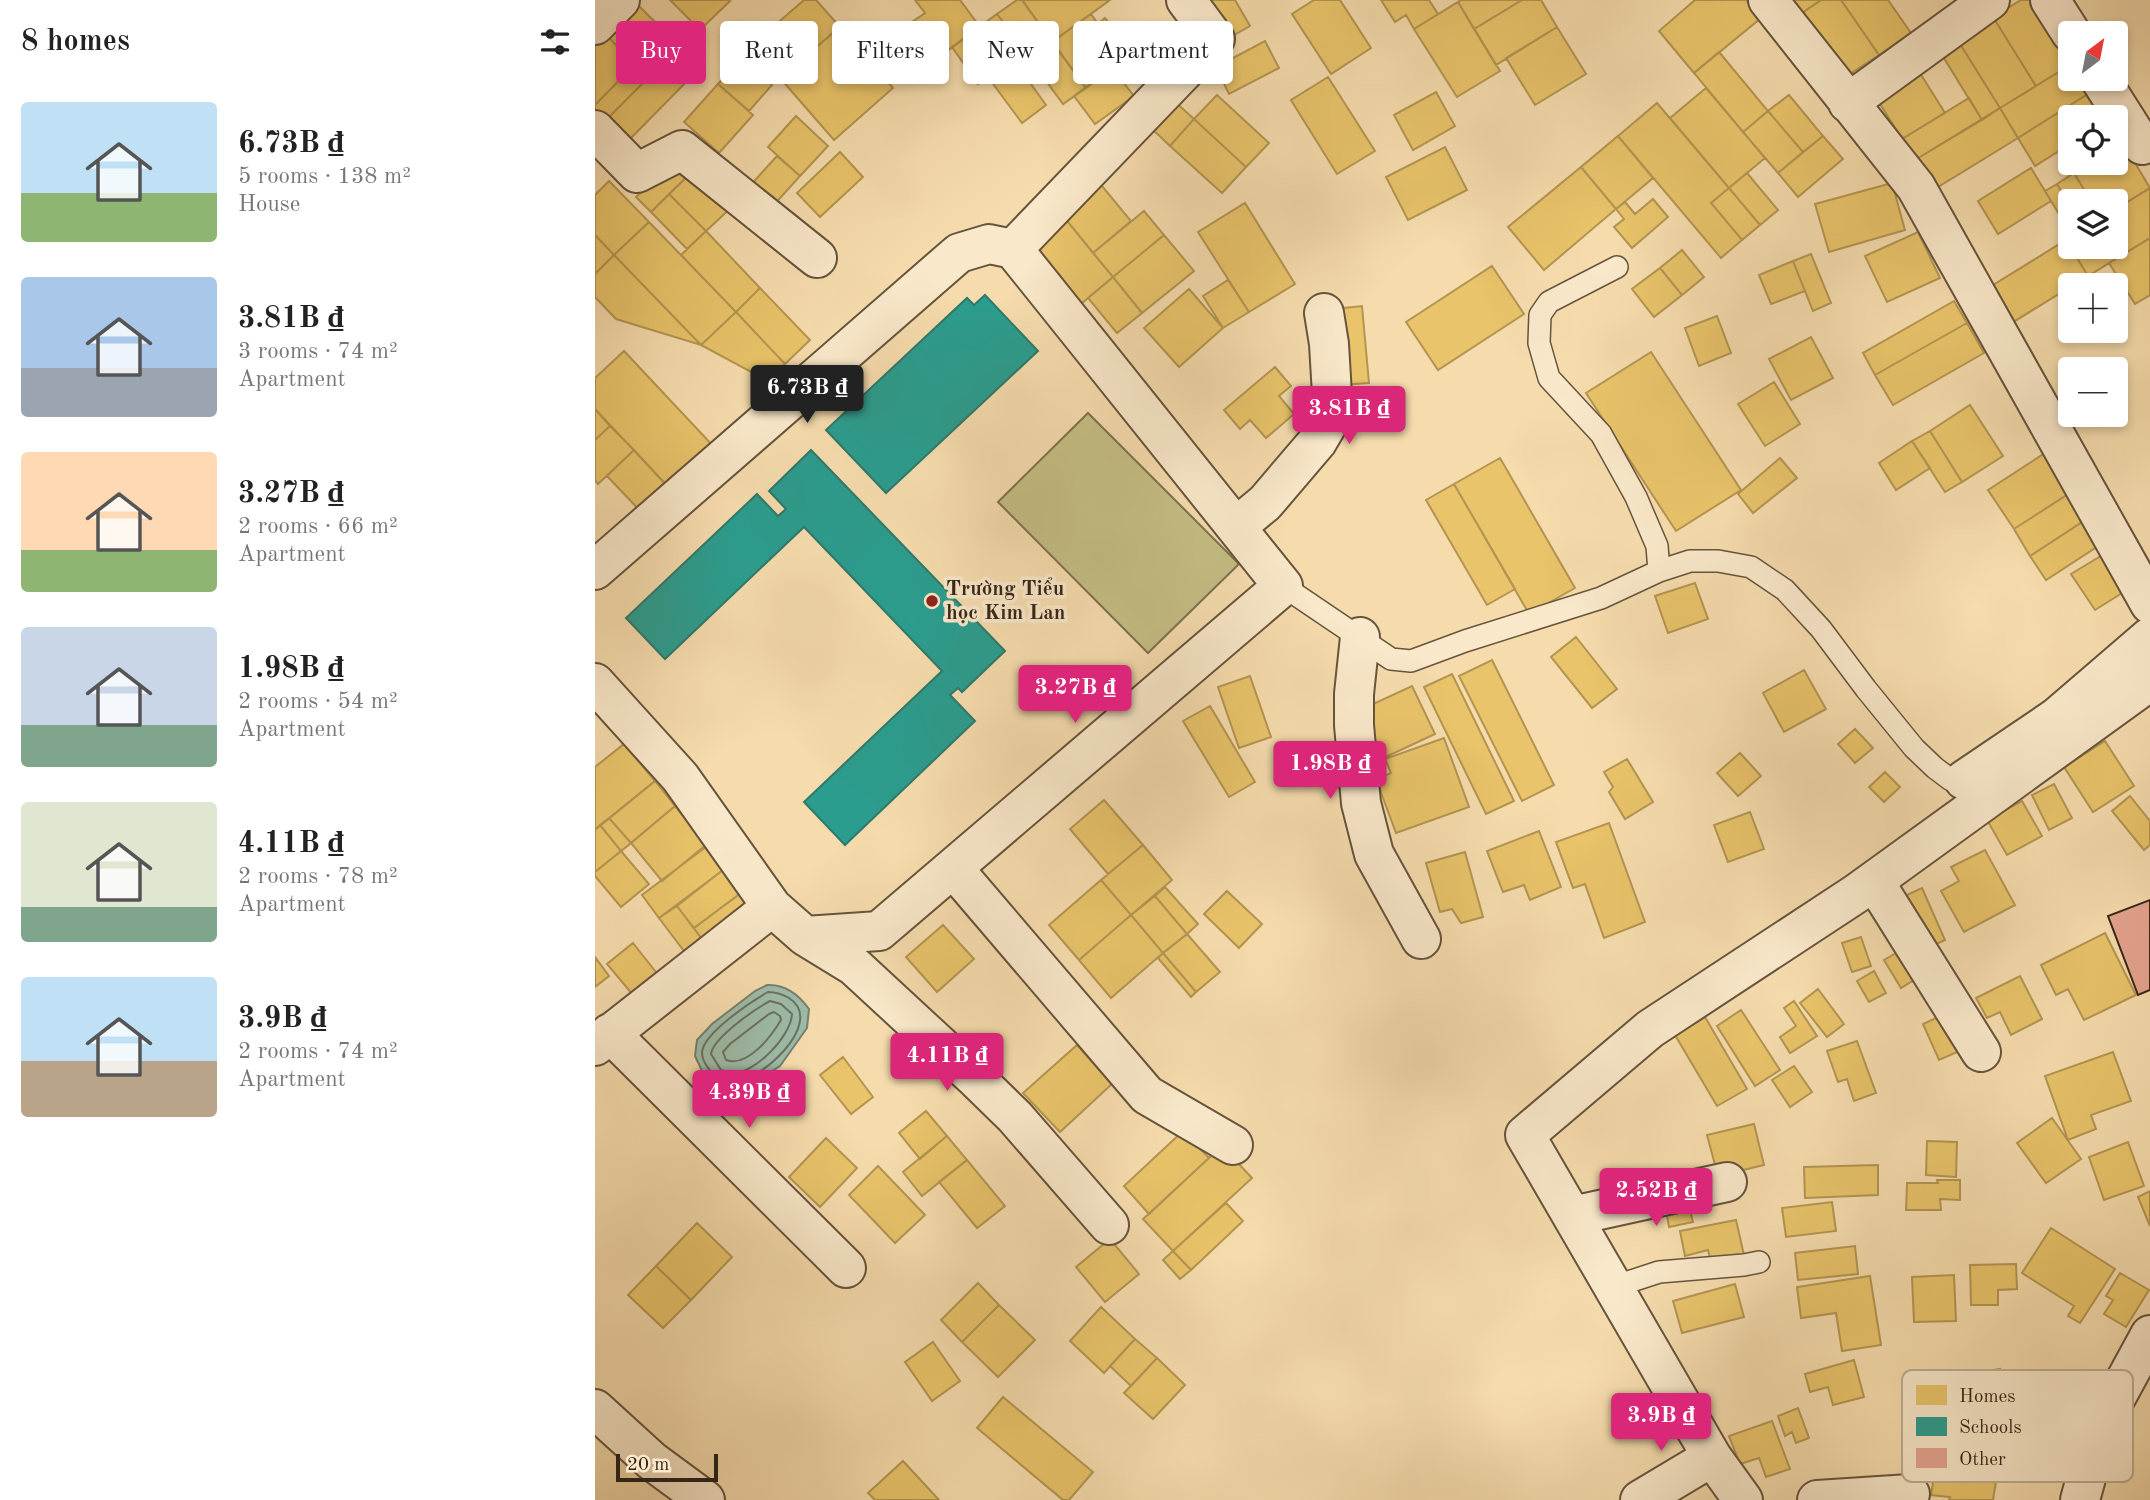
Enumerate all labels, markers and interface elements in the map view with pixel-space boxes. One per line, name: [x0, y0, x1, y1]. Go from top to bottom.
chip: Buy: [616, 21, 706, 84]
chip: Rent: [720, 21, 818, 84]
chip: Filters: [832, 21, 949, 84]
chip: New: [963, 21, 1059, 84]
chip: Apartment: [1073, 21, 1233, 84]
north arrow: [2058, 21, 2128, 91]
map controls: [2058, 21, 2128, 427]
icon: filters: [536, 23, 574, 61]
text: 8 homes: [21, 27, 130, 57]
button: locate: [2058, 105, 2128, 175]
text: 6.73B ₫: [238, 129, 344, 159]
icon: home: [77, 130, 161, 214]
text: 5 rooms · 138 m²: [238, 165, 411, 188]
button: layers: [2058, 189, 2128, 259]
text: House: [238, 193, 300, 216]
button: +: [2058, 273, 2128, 343]
text: 3.81B ₫: [238, 304, 344, 334]
icon: home: [77, 305, 161, 389]
text: 3 rooms · 74 m²: [238, 340, 398, 363]
button: −: [2058, 357, 2128, 427]
pin: 6.73B ₫: [742, 366, 872, 425]
text: Apartment: [238, 368, 346, 391]
text: 6.73B ₫: [766, 376, 848, 399]
pin: 3.81B ₫: [1284, 386, 1414, 446]
text: 3.81B ₫: [1308, 397, 1390, 420]
text: 3.27B ₫: [238, 479, 344, 509]
icon: home: [77, 480, 161, 564]
text: 2 rooms · 66 m²: [238, 515, 398, 538]
text: Apartment: [238, 543, 346, 566]
place label: Trường Tiểu học Kim Lan: [946, 577, 1066, 624]
marker: Trường Tiểu học Kim Lan: [924, 593, 940, 609]
text: 1.98B ₫: [238, 654, 344, 684]
icon: home: [77, 655, 161, 739]
pin: 3.27B ₫: [1010, 666, 1140, 725]
text: 3.27B ₫: [1034, 676, 1116, 699]
text: 2 rooms · 54 m²: [238, 690, 398, 713]
text: Apartment: [238, 718, 346, 741]
pin: 1.98B ₫: [1265, 742, 1395, 801]
text: 1.98B ₫: [1289, 752, 1371, 775]
text: 4.11B ₫: [238, 829, 344, 859]
icon: home: [77, 830, 161, 914]
text: 2 rooms · 78 m²: [238, 865, 398, 888]
text: Apartment: [238, 893, 346, 916]
text: 3.9B ₫: [238, 1004, 326, 1034]
icon: home: [77, 1005, 161, 1089]
pin: 4.11B ₫: [882, 1034, 1012, 1093]
text: 2 rooms · 74 m²: [238, 1040, 398, 1063]
text: 4.11B ₫: [906, 1044, 988, 1067]
text: Apartment: [238, 1068, 346, 1091]
pin: 4.39B ₫: [684, 1070, 814, 1130]
text: 4.39B ₫: [708, 1081, 790, 1104]
pin: 2.52B ₫: [1591, 1168, 1721, 1228]
text: 2.52B ₫: [1615, 1179, 1697, 1202]
legend: [1902, 1370, 2133, 1482]
text: Homes: [1959, 1388, 2015, 1407]
pin: 3.9B ₫: [1604, 1394, 1718, 1453]
text: 3.9B ₫: [1627, 1404, 1695, 1427]
text: Schools: [1959, 1419, 2022, 1438]
scale bar: [616, 1451, 717, 1483]
text: Other: [1959, 1451, 2006, 1470]
text: 20 m: [627, 1456, 669, 1475]

